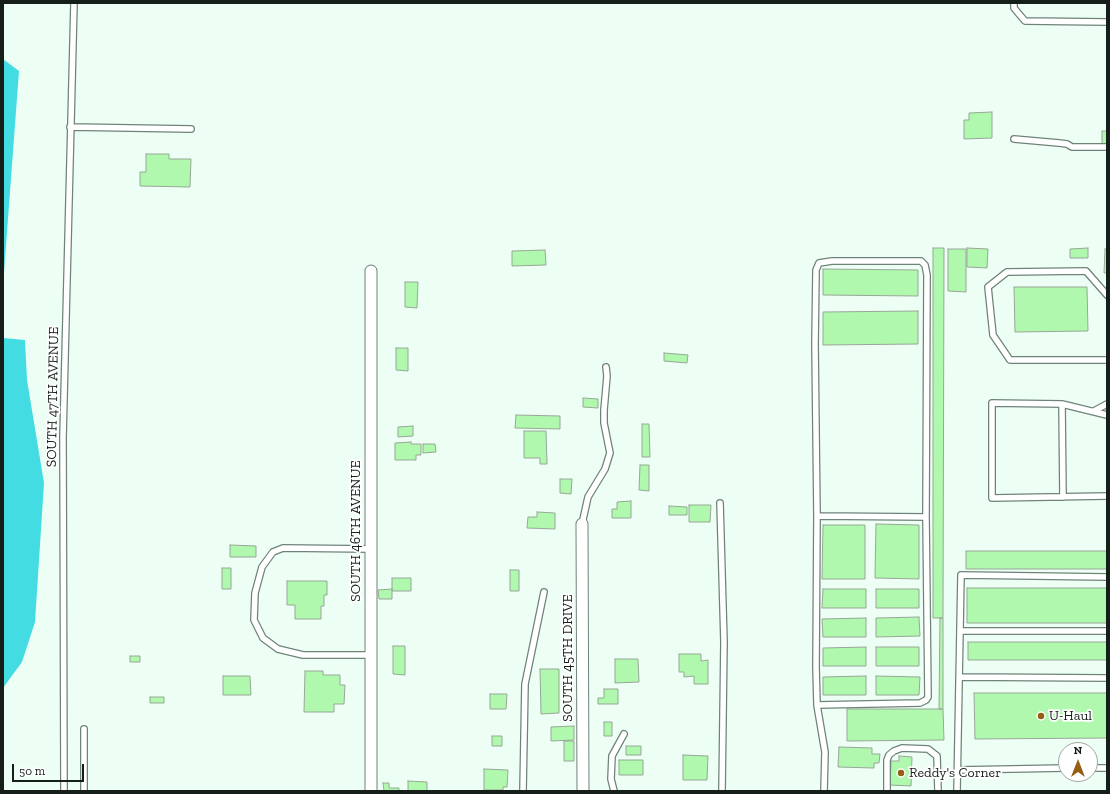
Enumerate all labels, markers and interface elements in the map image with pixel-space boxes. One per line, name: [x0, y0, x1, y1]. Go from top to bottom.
street label: SOUTH 47TH AVENUE: [43, 327, 63, 467]
street label: SOUTH 46TH AVENUE: [348, 460, 364, 602]
street label: SOUTH 45TH DRIVE: [560, 594, 576, 722]
place label: U-Haul: [1049, 708, 1092, 724]
marker: U-Haul: [1036, 711, 1046, 721]
north arrow: [1058, 742, 1098, 782]
text: N: [1074, 744, 1082, 757]
scale bar: [14, 756, 86, 782]
text: 50 m: [19, 764, 45, 778]
place label: Reddy's Corner: [909, 765, 1001, 781]
marker: Reddy's Corner: [896, 768, 906, 778]

